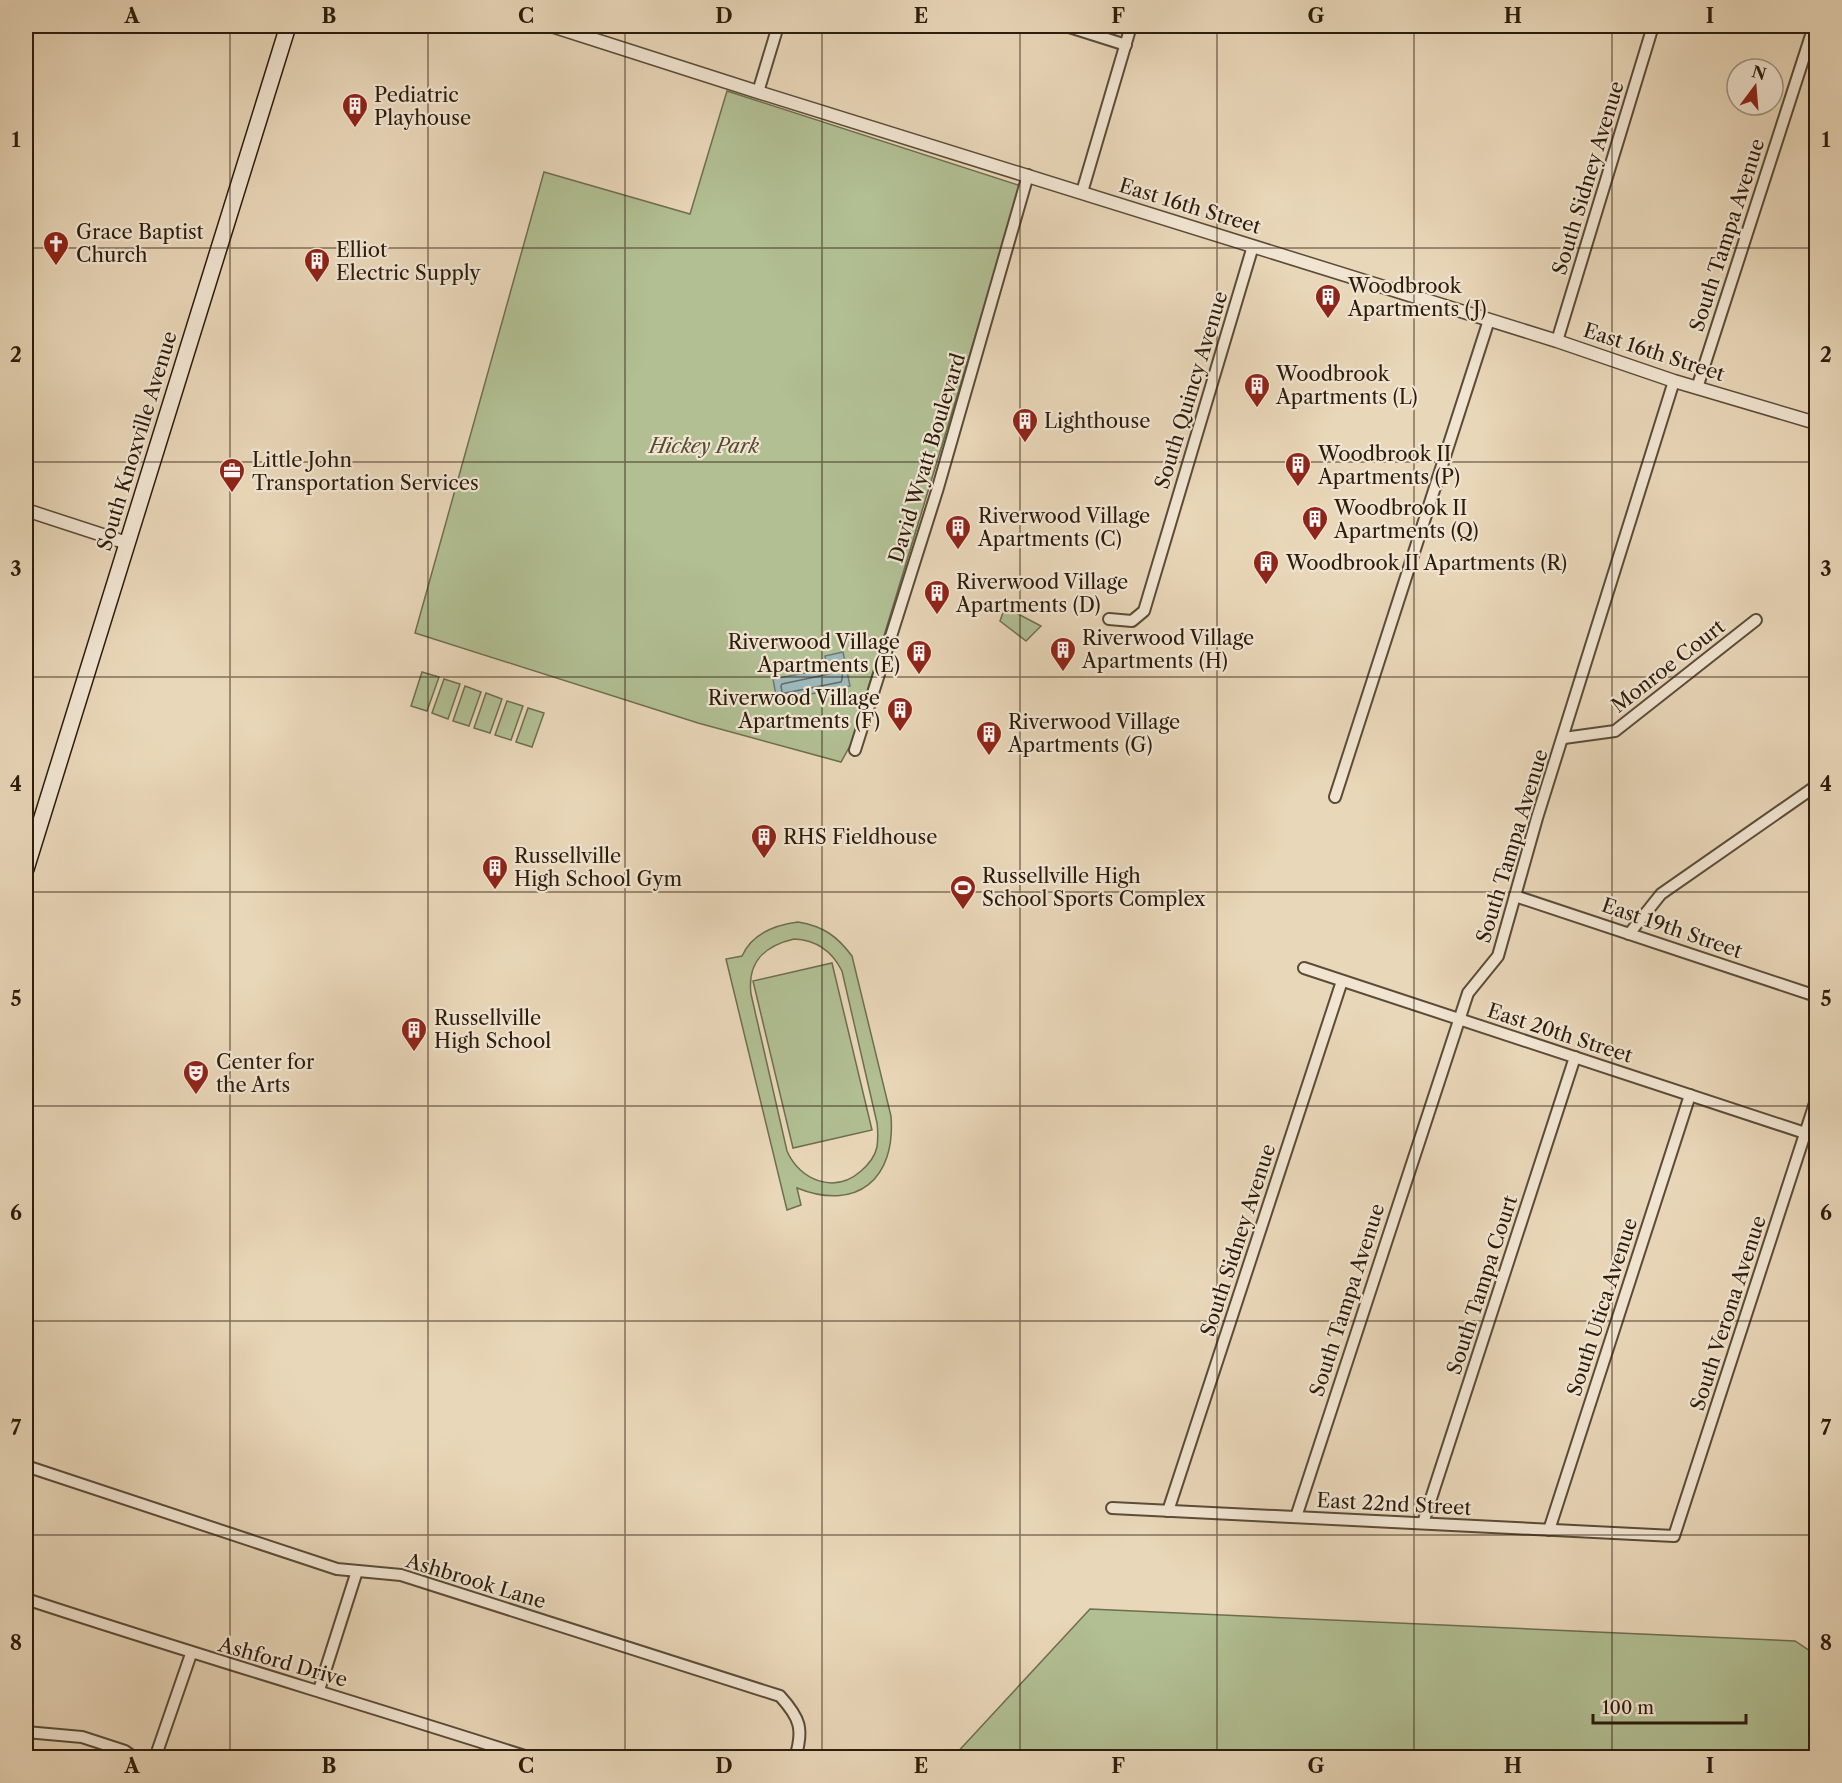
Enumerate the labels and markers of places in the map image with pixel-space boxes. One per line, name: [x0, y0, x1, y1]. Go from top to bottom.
place label: Pediatric Playhouse: [374, 83, 471, 130]
building icon: Pediatric Playhouse: [340, 91, 370, 129]
place label: Grace Baptist Church: [76, 220, 204, 267]
church icon: Grace Baptist Church: [41, 229, 71, 267]
place label: Elliot Electric Supply: [336, 238, 482, 285]
building icon: Elliot Electric Supply: [302, 246, 332, 284]
place label: Woodbrook Apartments (J): [1347, 274, 1487, 321]
building icon: Woodbrook Apartments (J): [1313, 282, 1343, 320]
place label: Woodbrook Apartments (L): [1275, 362, 1418, 409]
building icon: Woodbrook Apartments (L): [1242, 371, 1272, 409]
building icon: Lighthouse: [1010, 406, 1040, 444]
place label: Lighthouse: [1044, 409, 1150, 433]
place label: Woodbrook II Apartments (P): [1317, 442, 1460, 489]
place label: Little John Transportation Services: [252, 448, 479, 495]
building icon: Woodbrook II Apartments (P): [1283, 450, 1313, 488]
office icon: Little John Transportation Services: [217, 456, 247, 494]
place label: Woodbrook II Apartments (Q): [1333, 496, 1479, 543]
place label: Riverwood Village Apartments (C): [977, 504, 1150, 551]
building icon: Woodbrook II Apartments (Q): [1300, 504, 1330, 542]
building icon: Riverwood Village Apartments (C): [943, 513, 973, 551]
building icon: Woodbrook II Apartments (R): [1251, 548, 1281, 586]
place label: Woodbrook II Apartments (R): [1285, 551, 1567, 575]
place label: Riverwood Village Apartments (D): [955, 570, 1128, 617]
building icon: Riverwood Village Apartments (D): [922, 578, 952, 616]
place label: Riverwood Village Apartments (H): [1081, 626, 1254, 673]
place label: Riverwood Village Apartments (E): [728, 630, 900, 677]
building icon: Riverwood Village Apartments (H): [1048, 635, 1078, 673]
building icon: Riverwood Village Apartments (E): [904, 638, 934, 676]
place label: Riverwood Village Apartments (F): [708, 686, 880, 733]
building icon: Riverwood Village Apartments (F): [885, 695, 915, 733]
place label: Riverwood Village Apartments (G): [1007, 710, 1180, 757]
building icon: Riverwood Village Apartments (G): [974, 719, 1004, 757]
building icon: RHS Fieldhouse: [749, 822, 779, 860]
place label: RHS Fieldhouse: [783, 825, 937, 849]
place label: Russellville High School Gym: [514, 844, 683, 891]
building icon: Russellville High School Gym: [480, 853, 510, 891]
place label: Russellville High School Sports Complex: [982, 864, 1206, 911]
sports icon: Russellville High School Sports Complex: [948, 873, 978, 911]
place label: Russellville High School: [434, 1006, 551, 1053]
building icon: Russellville High School: [399, 1015, 429, 1053]
place label: Center for the Arts: [216, 1050, 315, 1097]
theatre icon: Center for the Arts: [181, 1058, 211, 1096]

